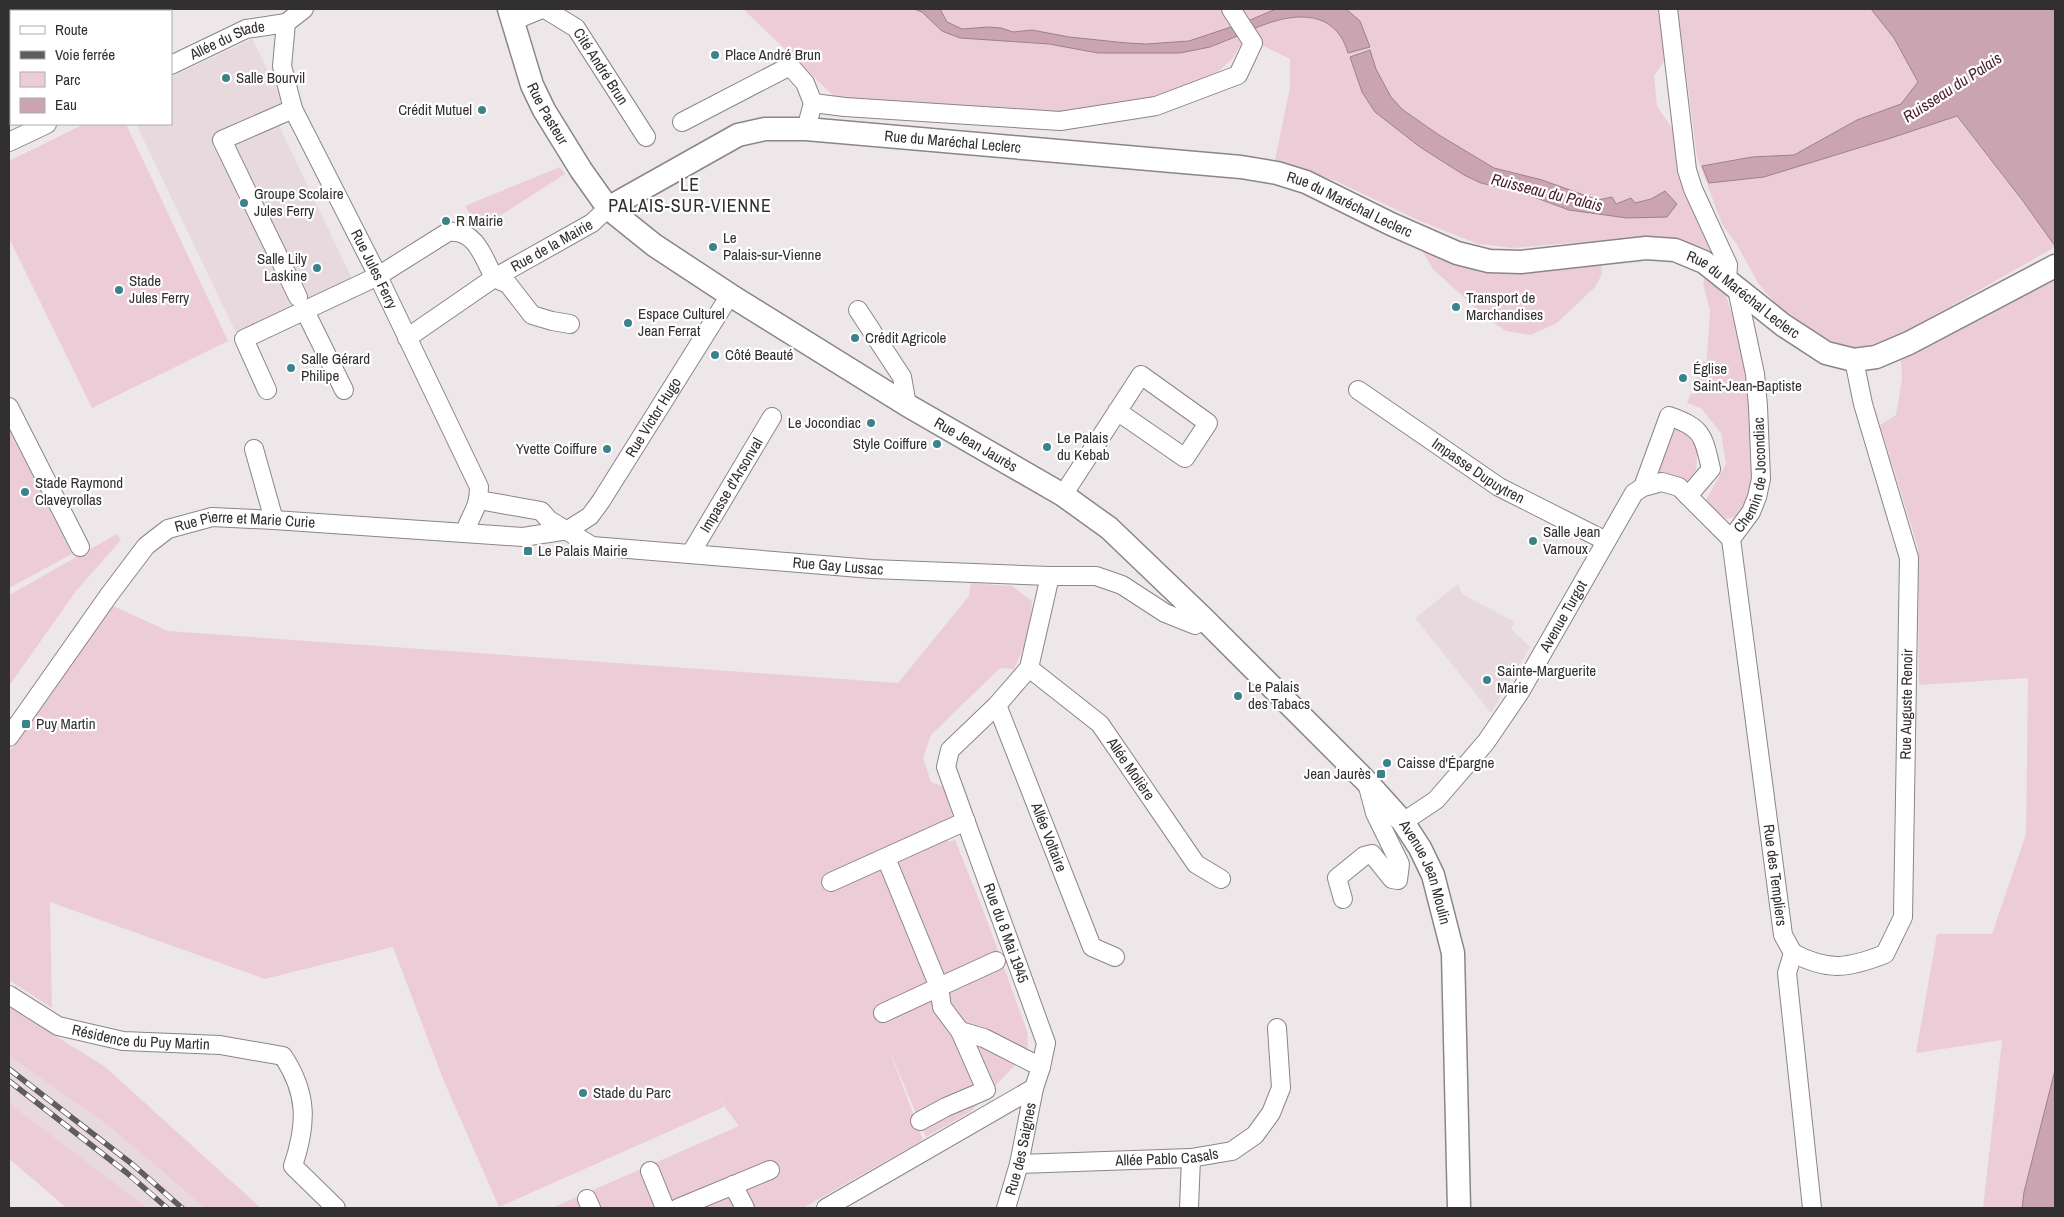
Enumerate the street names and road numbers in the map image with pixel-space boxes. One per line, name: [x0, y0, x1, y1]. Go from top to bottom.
street label: Allée du Stade: [185, 15, 266, 65]
street label: Cité André Brun: [569, 24, 634, 109]
street label: Rue Pasteur: [522, 79, 574, 149]
street label: Rue du Maréchal Leclerc: [884, 125, 1022, 158]
street label: Rue du Maréchal Leclerc: [1284, 166, 1416, 242]
street label: Rue de la Mairie: [507, 214, 597, 277]
street label: Rue Jules Ferry: [346, 226, 403, 313]
street label: Rue du Maréchal Leclerc: [1684, 245, 1804, 343]
street label: Rue Victor Hugo: [620, 373, 686, 461]
street label: Rue Jean Jaurès: [930, 412, 1022, 477]
street label: Chemin de Jocondiac: [1728, 417, 1771, 537]
street label: Impasse Dupuytren: [1428, 433, 1528, 508]
street label: Impasse d'Arsonval: [695, 434, 767, 536]
street label: Rue Pierre et Marie Curie: [172, 506, 316, 537]
street label: Rue Gay Lussac: [792, 552, 884, 579]
street label: Avenue Turgot: [1534, 576, 1592, 656]
street label: Rue Auguste Renoir: [1895, 649, 1917, 760]
street label: Allée Molière: [1102, 732, 1160, 804]
street label: Allée Voltaire: [1026, 798, 1072, 875]
street label: Avenue Jean Moulin: [1394, 815, 1456, 927]
street label: Rue des Templiers: [1759, 823, 1793, 927]
street label: Rue du 8 Mai 1945: [979, 880, 1034, 986]
street label: Résidence du Puy Martin: [70, 1019, 210, 1055]
street label: Rue des Saignes: [999, 1101, 1041, 1198]
street label: Allée Pablo Casals: [1114, 1143, 1220, 1171]

